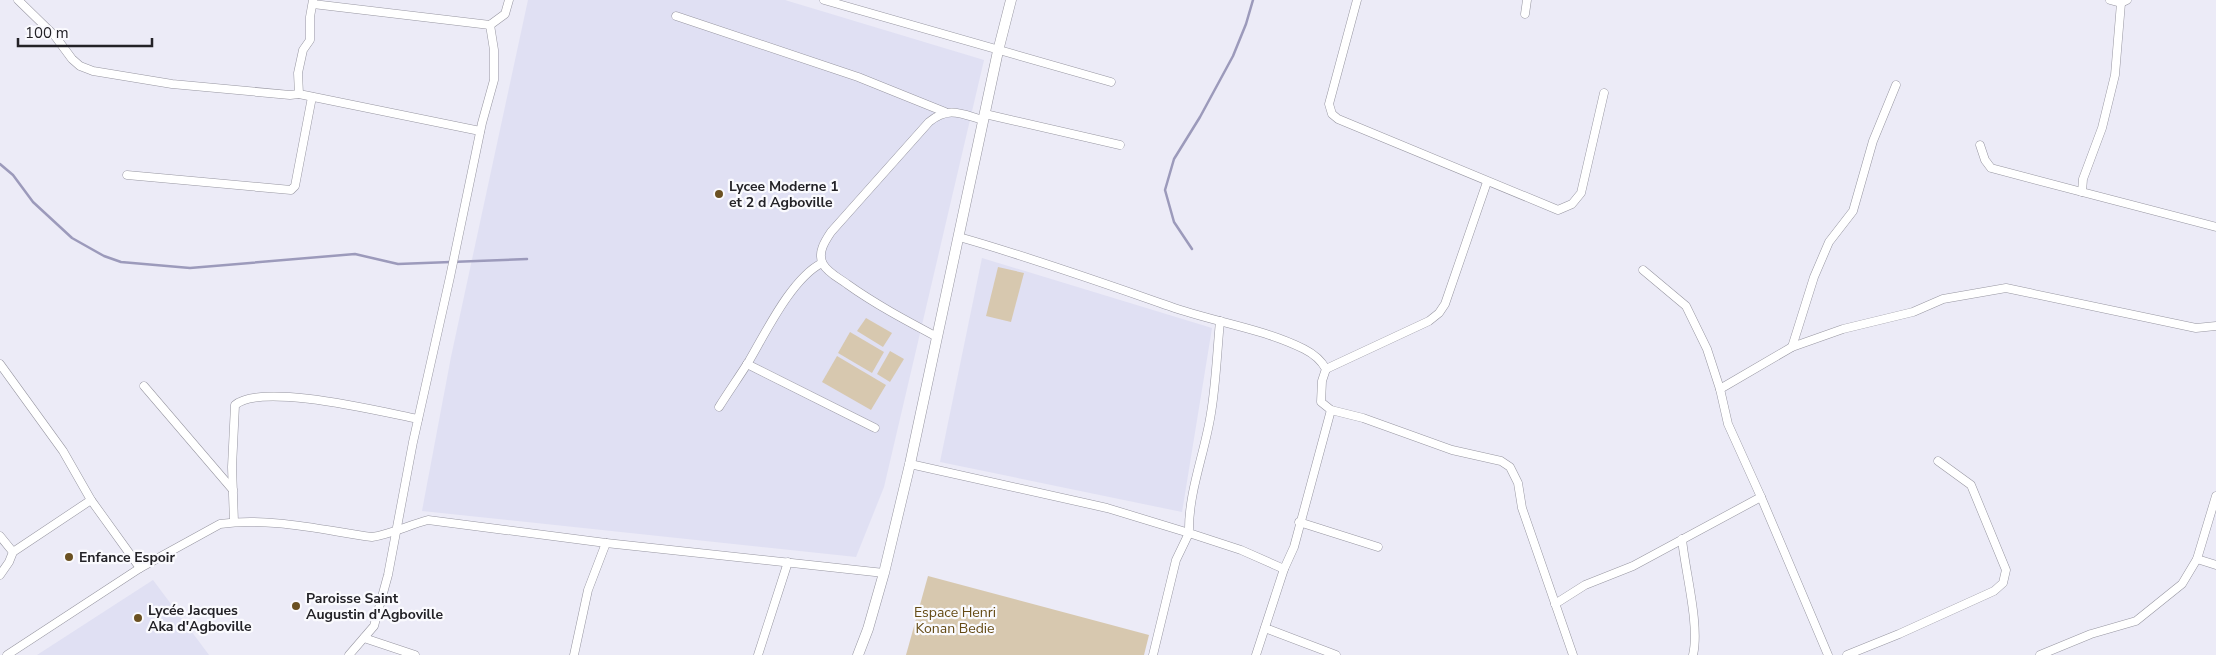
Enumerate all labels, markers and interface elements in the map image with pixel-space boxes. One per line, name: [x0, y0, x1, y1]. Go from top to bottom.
scale bar: [18, 15, 151, 47]
text: 100 m: [25, 23, 69, 43]
place label: Lycee Moderne 1 et 2 d Agboville: [729, 177, 839, 212]
marker: Lycee Moderne 1 et 2 d Agboville: [713, 188, 725, 200]
place label: Enfance Espoir: [79, 548, 175, 567]
marker: Enfance Espoir: [63, 551, 75, 563]
place label: Paroisse Saint Augustin d'Agboville: [306, 589, 443, 624]
marker: Paroisse Saint Augustin d'Agboville: [290, 600, 302, 612]
place label: Lycée Jacques Aka d'Agboville: [148, 601, 252, 636]
park label: Espace Henri Konan Bedie: [914, 603, 996, 638]
marker: Lycée Jacques Aka d'Agboville: [132, 612, 144, 624]

